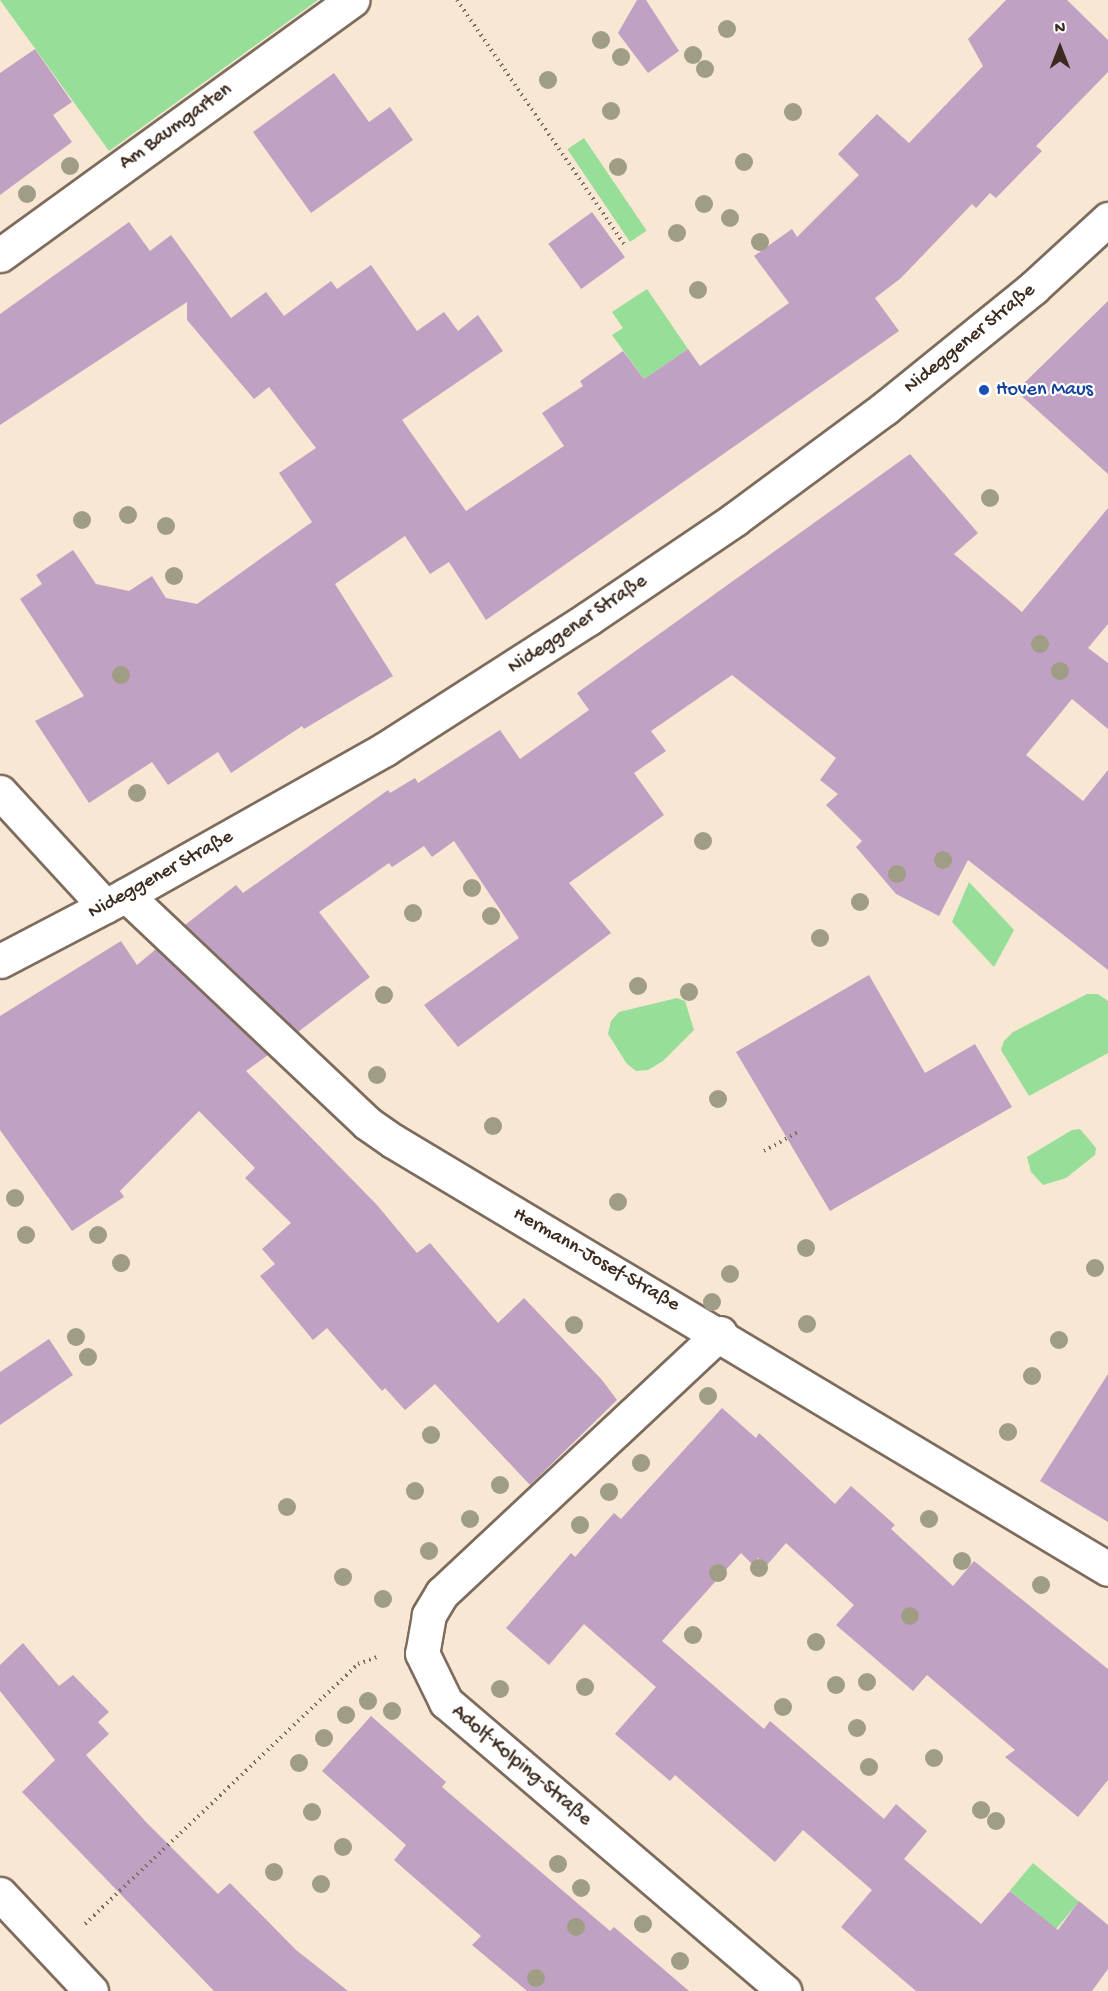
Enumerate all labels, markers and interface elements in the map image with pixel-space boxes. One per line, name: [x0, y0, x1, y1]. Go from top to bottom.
north arrow: [1030, 18, 1090, 78]
text: N: [1055, 20, 1065, 39]
street label: Am Baumgarten: [115, 78, 237, 176]
street label: Nideggener Straße: [899, 279, 1041, 399]
place label: Hoven Maus: [996, 378, 1093, 402]
marker: Hoven Maus: [977, 383, 991, 397]
street label: Nideggener Straße: [504, 570, 652, 680]
street label: Nideggener Straße: [84, 825, 238, 925]
street label: Hermann-Josef-Straße: [508, 1202, 684, 1318]
street label: Adolf-Kolping-Straße: [446, 1700, 596, 1832]

